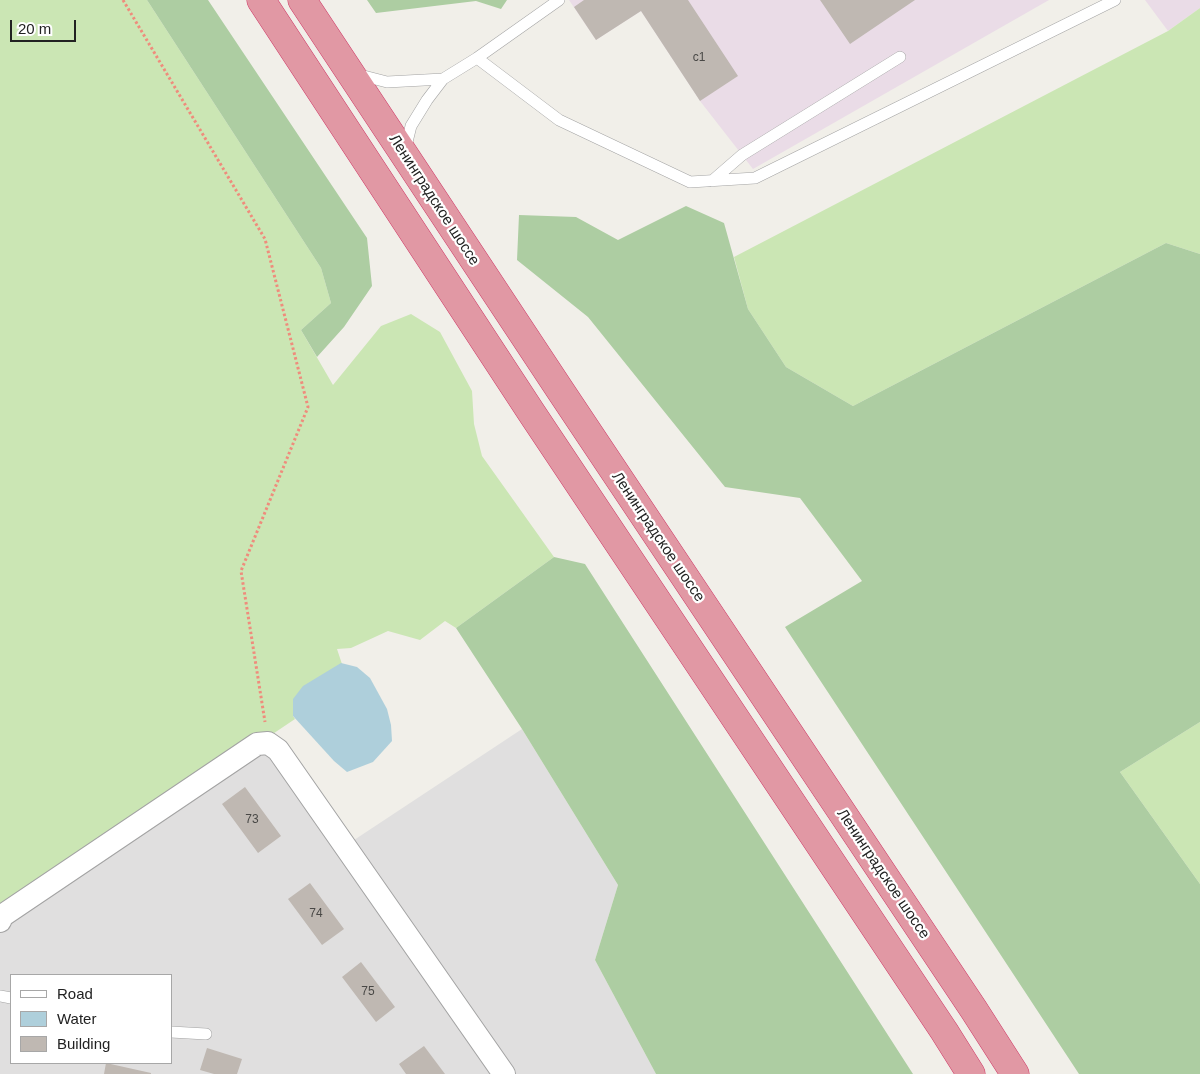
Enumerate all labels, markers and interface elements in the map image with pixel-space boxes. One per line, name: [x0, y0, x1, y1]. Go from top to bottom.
scale bar: [12, 10, 79, 42]
text: 20 m: [18, 20, 51, 37]
house number: с1: [693, 51, 705, 65]
street label: Ленинградское шоссе: [385, 131, 483, 269]
street label: Ленинградское шоссе: [608, 469, 708, 605]
street label: Ленинградское шоссе: [833, 806, 933, 942]
house number: 73: [245, 813, 259, 827]
house number: 74: [309, 907, 323, 921]
legend: [10, 974, 172, 1064]
text: Road: [57, 985, 93, 1002]
house number: 75: [361, 985, 375, 999]
text: Water: [57, 1010, 96, 1027]
text: Building: [57, 1035, 110, 1052]

